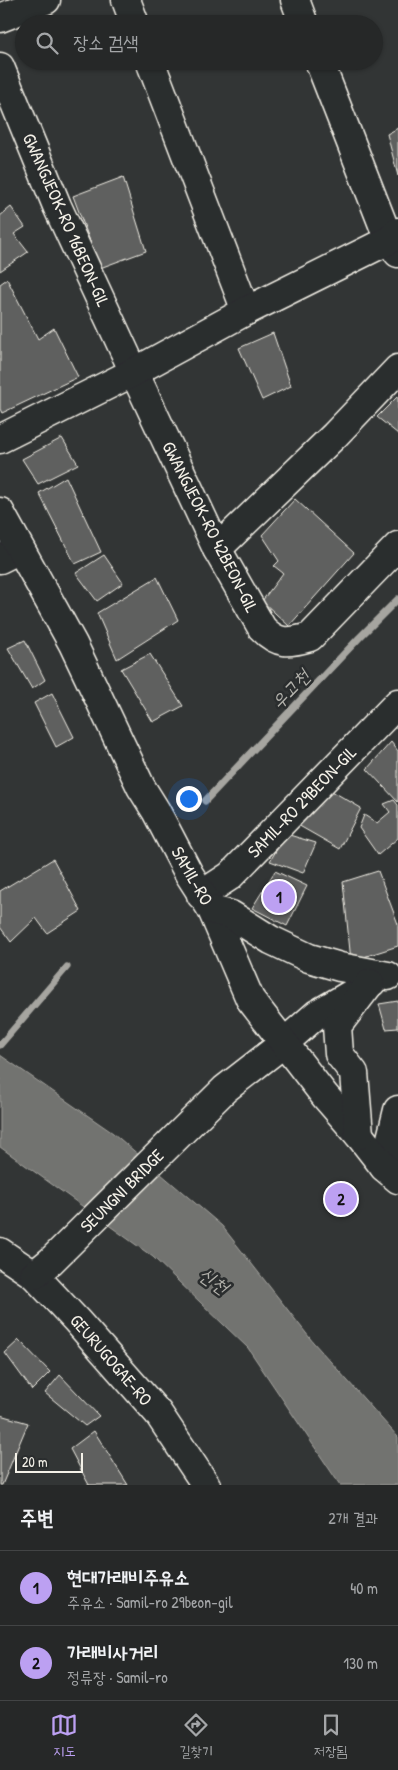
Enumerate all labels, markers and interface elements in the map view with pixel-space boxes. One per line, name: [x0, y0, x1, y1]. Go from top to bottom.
search box: [15, 15, 383, 70]
icon: search: [33, 29, 61, 57]
text: 장소 검색: [73, 29, 139, 55]
street label: GWANGJEOK-RO 16BEON-GIL: [17, 129, 116, 311]
street label: GWANGJEOK-RO 42BEON-GIL: [156, 437, 265, 617]
water label: 우고천: [265, 662, 316, 715]
street label: SAMIL-RO 29BEON-GIL: [242, 740, 362, 863]
your location: [176, 786, 202, 812]
street label: SAMIL-RO: [166, 842, 219, 910]
pin: 1: [263, 878, 295, 916]
street label: SEUNGNI BRIDGE: [74, 1143, 169, 1238]
pin: 2: [325, 1180, 357, 1218]
water label: 신천: [194, 1260, 235, 1301]
street label: GEURUGOGAE-RO: [65, 1308, 158, 1411]
scale bar: [15, 1450, 82, 1473]
text: 20 m: [22, 1452, 48, 1471]
text: 주변: [20, 1503, 54, 1532]
text: 2개 결과: [328, 1507, 378, 1529]
text: 현대가래비주유소: [67, 1564, 189, 1590]
text: 1: [33, 1577, 39, 1599]
text: 40 m: [350, 1577, 378, 1599]
text: 주유소 · Samil-ro 29beon-gil: [67, 1591, 233, 1613]
text: 가래비사거리: [67, 1639, 159, 1665]
text: 2: [32, 1652, 40, 1674]
text: 130 m: [343, 1652, 378, 1674]
text: 정류장 · Samil-ro: [67, 1666, 168, 1688]
tab: 지도: [50, 1711, 78, 1761]
tab: 길찾기: [179, 1711, 213, 1761]
tab: 저장됨: [314, 1711, 348, 1761]

